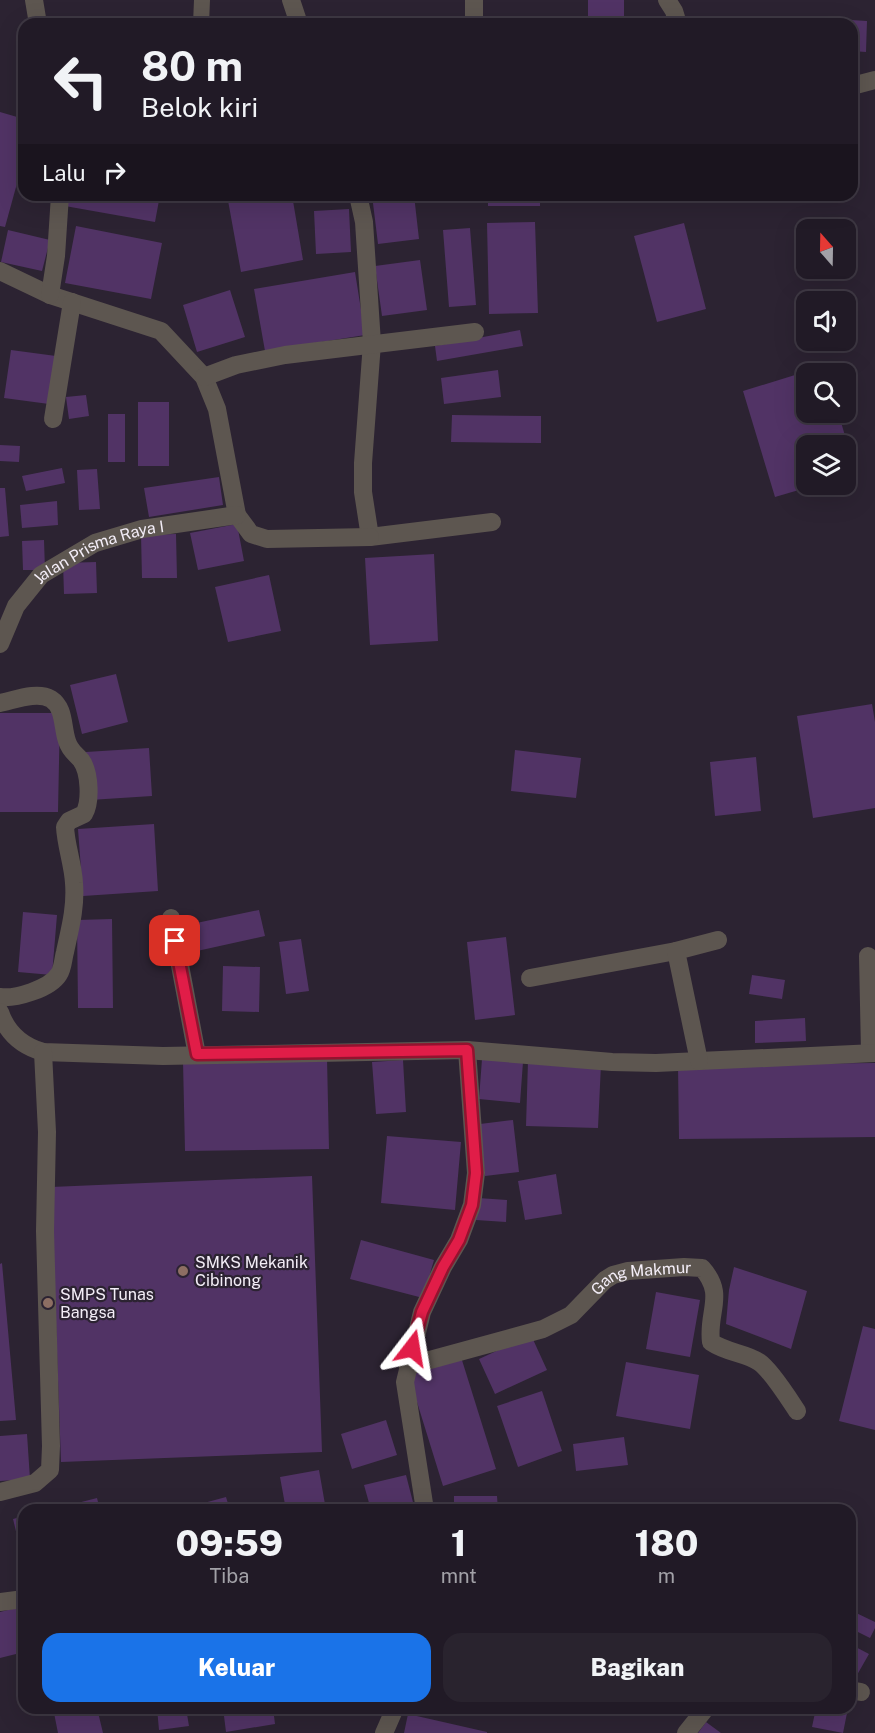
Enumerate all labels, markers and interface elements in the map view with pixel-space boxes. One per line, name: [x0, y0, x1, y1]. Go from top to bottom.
text: 80 m: [141, 41, 243, 90]
icon: left: [42, 42, 120, 120]
text: Belok kiri: [141, 91, 258, 123]
icon: right: [98, 156, 131, 189]
text: Lalu: [42, 160, 86, 186]
north arrow: [796, 219, 856, 279]
map controls: [796, 219, 856, 495]
button: sound: [796, 291, 856, 351]
button: search: [796, 363, 856, 423]
button: layers: [796, 435, 856, 495]
street label: Jalan Prisma Raya I: [29, 517, 165, 587]
pin: [149, 915, 200, 966]
icon: arrive: [158, 924, 191, 957]
place label: SMKS Mekanik Cibinong: [195, 1253, 308, 1290]
street label: Gang Makmur: [587, 1258, 692, 1299]
marker: SMKS Mekanik Cibinong: [176, 1264, 190, 1278]
place label: SMPS Tunas Bangsa: [60, 1285, 154, 1322]
marker: SMPS Tunas Bangsa: [41, 1296, 55, 1310]
position arrow: [380, 1316, 444, 1380]
text: 09:59: [176, 1522, 283, 1564]
text: 1: [451, 1522, 467, 1564]
text: 180: [634, 1522, 698, 1564]
text: Tiba: [209, 1564, 249, 1588]
text: mnt: [441, 1564, 477, 1588]
text: m: [658, 1564, 675, 1588]
button: Keluar: [42, 1633, 431, 1702]
button: Bagikan: [443, 1633, 832, 1702]

